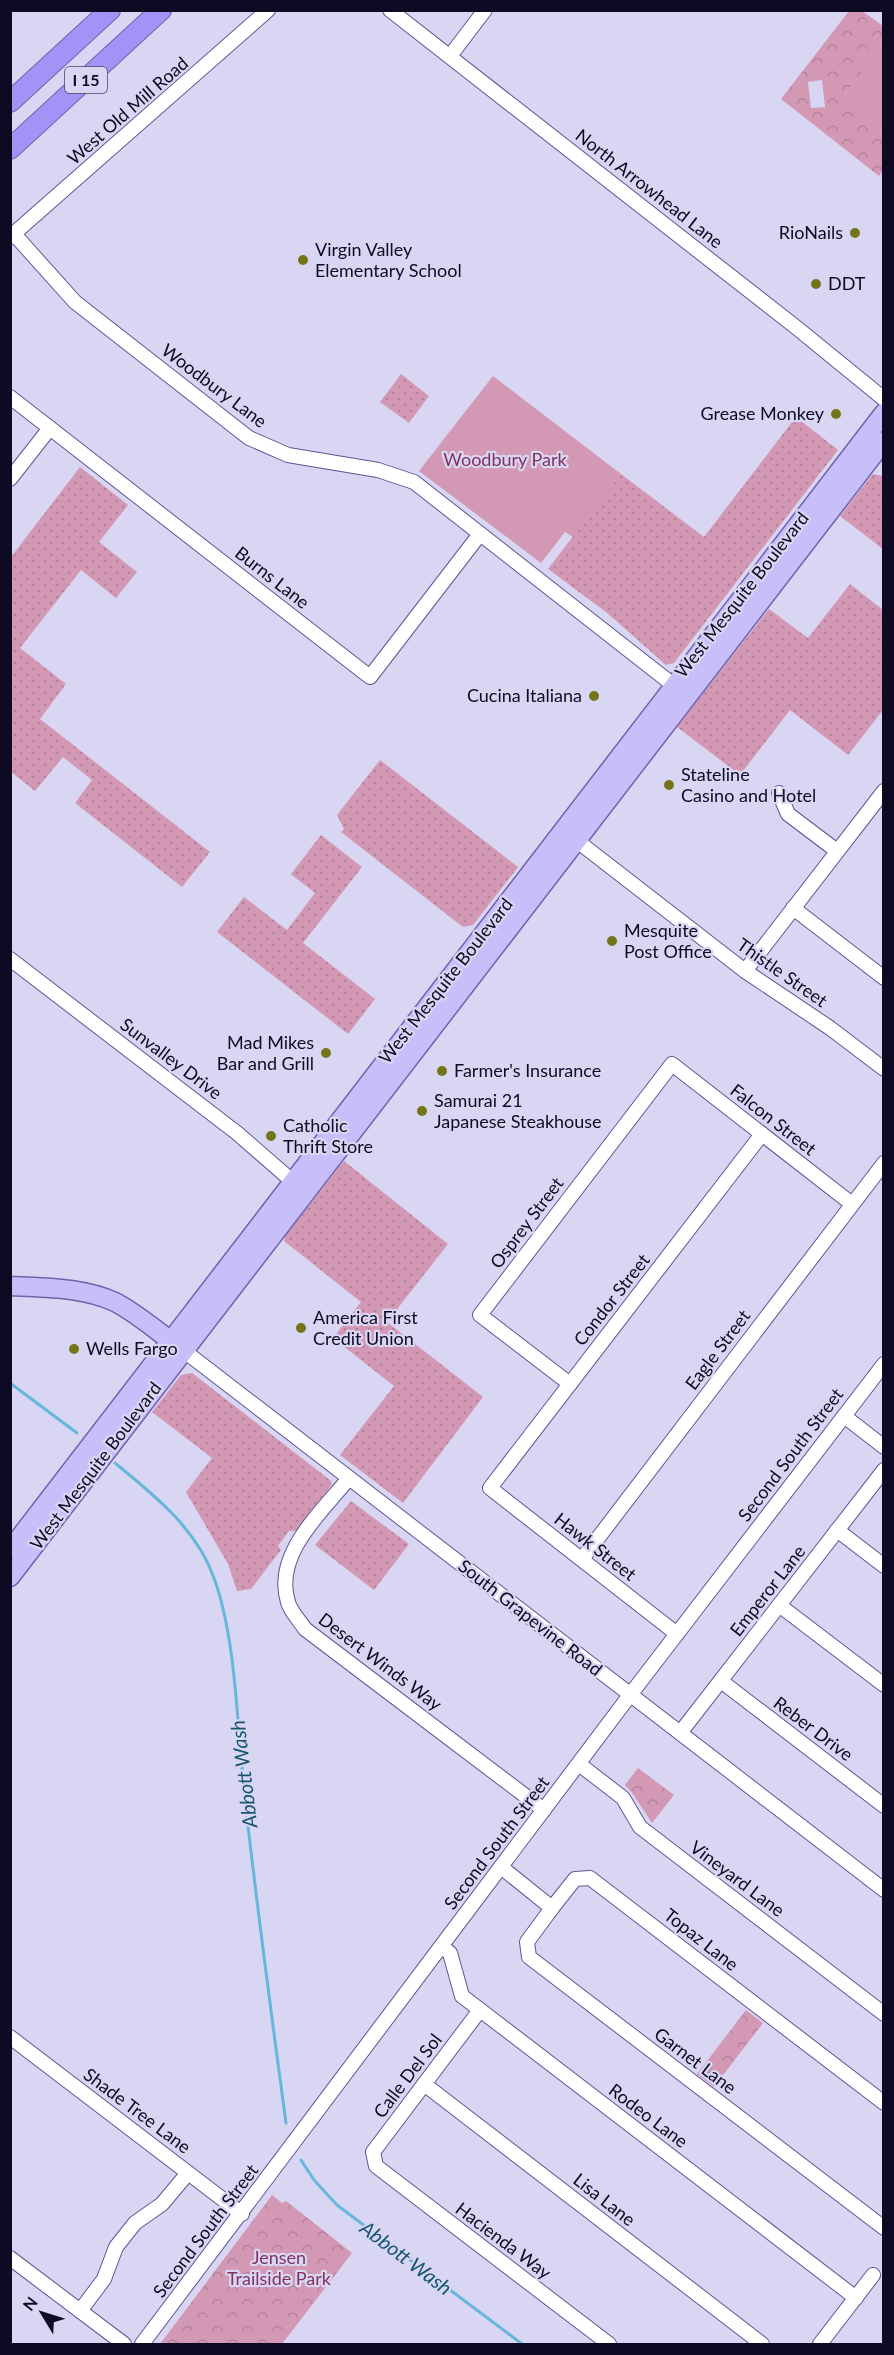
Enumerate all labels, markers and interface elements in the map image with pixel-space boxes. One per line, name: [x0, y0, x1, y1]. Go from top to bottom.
street label: West Old Mill Road: [62, 52, 192, 169]
road number: I 15: [65, 67, 107, 93]
street label: North Arrowhead Lane: [572, 124, 728, 253]
place label: RioNails: [779, 221, 843, 243]
marker: RioNails: [848, 226, 862, 240]
place label: Virgin Valley Elementary School: [315, 238, 462, 281]
marker: Virgin Valley Elementary School: [296, 253, 310, 267]
place label: DDT: [828, 272, 866, 294]
marker: DDT: [809, 277, 823, 291]
street label: Woodbury Lane: [158, 339, 272, 432]
place label: Grease Monkey: [701, 402, 825, 424]
marker: Grease Monkey: [829, 407, 843, 421]
park label: Woodbury Park: [443, 448, 568, 470]
street label: West Mesquite Boulevard: [670, 507, 813, 682]
street label: Burns Lane: [231, 541, 314, 613]
place label: Cucina Italiana: [467, 684, 582, 706]
marker: Cucina Italiana: [587, 689, 601, 703]
place label: Stateline Casino and Hotel: [681, 763, 816, 806]
marker: Stateline Casino and Hotel: [662, 778, 676, 792]
street label: West Mesquite Boulevard: [374, 893, 517, 1068]
place label: Mesquite Post Office: [624, 919, 712, 962]
street label: Thistle Street: [733, 933, 832, 1012]
marker: Mesquite Post Office: [605, 934, 619, 948]
street label: Sunvalley Drive: [116, 1013, 227, 1104]
place label: Mad Mikes Bar and Grill: [217, 1031, 314, 1074]
marker: Mad Mikes Bar and Grill: [319, 1046, 333, 1060]
place label: Farmer's Insurance: [454, 1059, 601, 1081]
marker: Farmer's Insurance: [435, 1064, 449, 1078]
street label: Falcon Street: [726, 1079, 821, 1160]
place label: Samurai 21 Japanese Steakhouse: [434, 1089, 602, 1132]
marker: Samurai 21 Japanese Steakhouse: [415, 1104, 429, 1118]
place label: Catholic Thrift Store: [283, 1114, 373, 1157]
marker: Catholic Thrift Store: [264, 1129, 278, 1143]
street label: Osprey Street: [485, 1172, 568, 1272]
street label: Condor Street: [569, 1249, 654, 1350]
street label: Eagle Street: [680, 1305, 755, 1394]
place label: America First Credit Union: [313, 1306, 418, 1349]
marker: America First Credit Union: [294, 1321, 308, 1335]
place label: Wells Fargo: [86, 1337, 178, 1359]
marker: Wells Fargo: [67, 1342, 81, 1356]
street label: West Mesquite Boulevard: [25, 1377, 165, 1554]
street label: Second South Street: [733, 1383, 848, 1525]
street label: Hawk Street: [550, 1507, 641, 1585]
street label: Emperor Lane: [725, 1540, 810, 1640]
street label: South Grapevine Road: [454, 1554, 607, 1680]
street label: Desert Winds Way: [315, 1608, 447, 1715]
street label: Reber Drive: [770, 1691, 858, 1765]
water label: Abbott Wash: [224, 1719, 262, 1830]
street label: Second South Street: [439, 1771, 554, 1913]
street label: Vineyard Lane: [686, 1836, 789, 1921]
street label: Topaz Lane: [660, 1903, 743, 1975]
street label: Garnet Lane: [650, 2022, 741, 2098]
street label: Calle Del Sol: [368, 2029, 446, 2122]
street label: Shade Tree Lane: [80, 2063, 196, 2158]
street label: Rodeo Lane: [605, 2078, 692, 2152]
street label: Second South Street: [148, 2159, 263, 2301]
street label: Lisa Lane: [569, 2168, 640, 2230]
street label: Hacienda Way: [451, 2197, 556, 2284]
water label: Abbott Wash: [355, 2214, 457, 2299]
park label: Jensen Trailside Park: [227, 2246, 332, 2289]
north arrow: [12, 2283, 72, 2343]
text: N: [19, 2293, 41, 2314]

